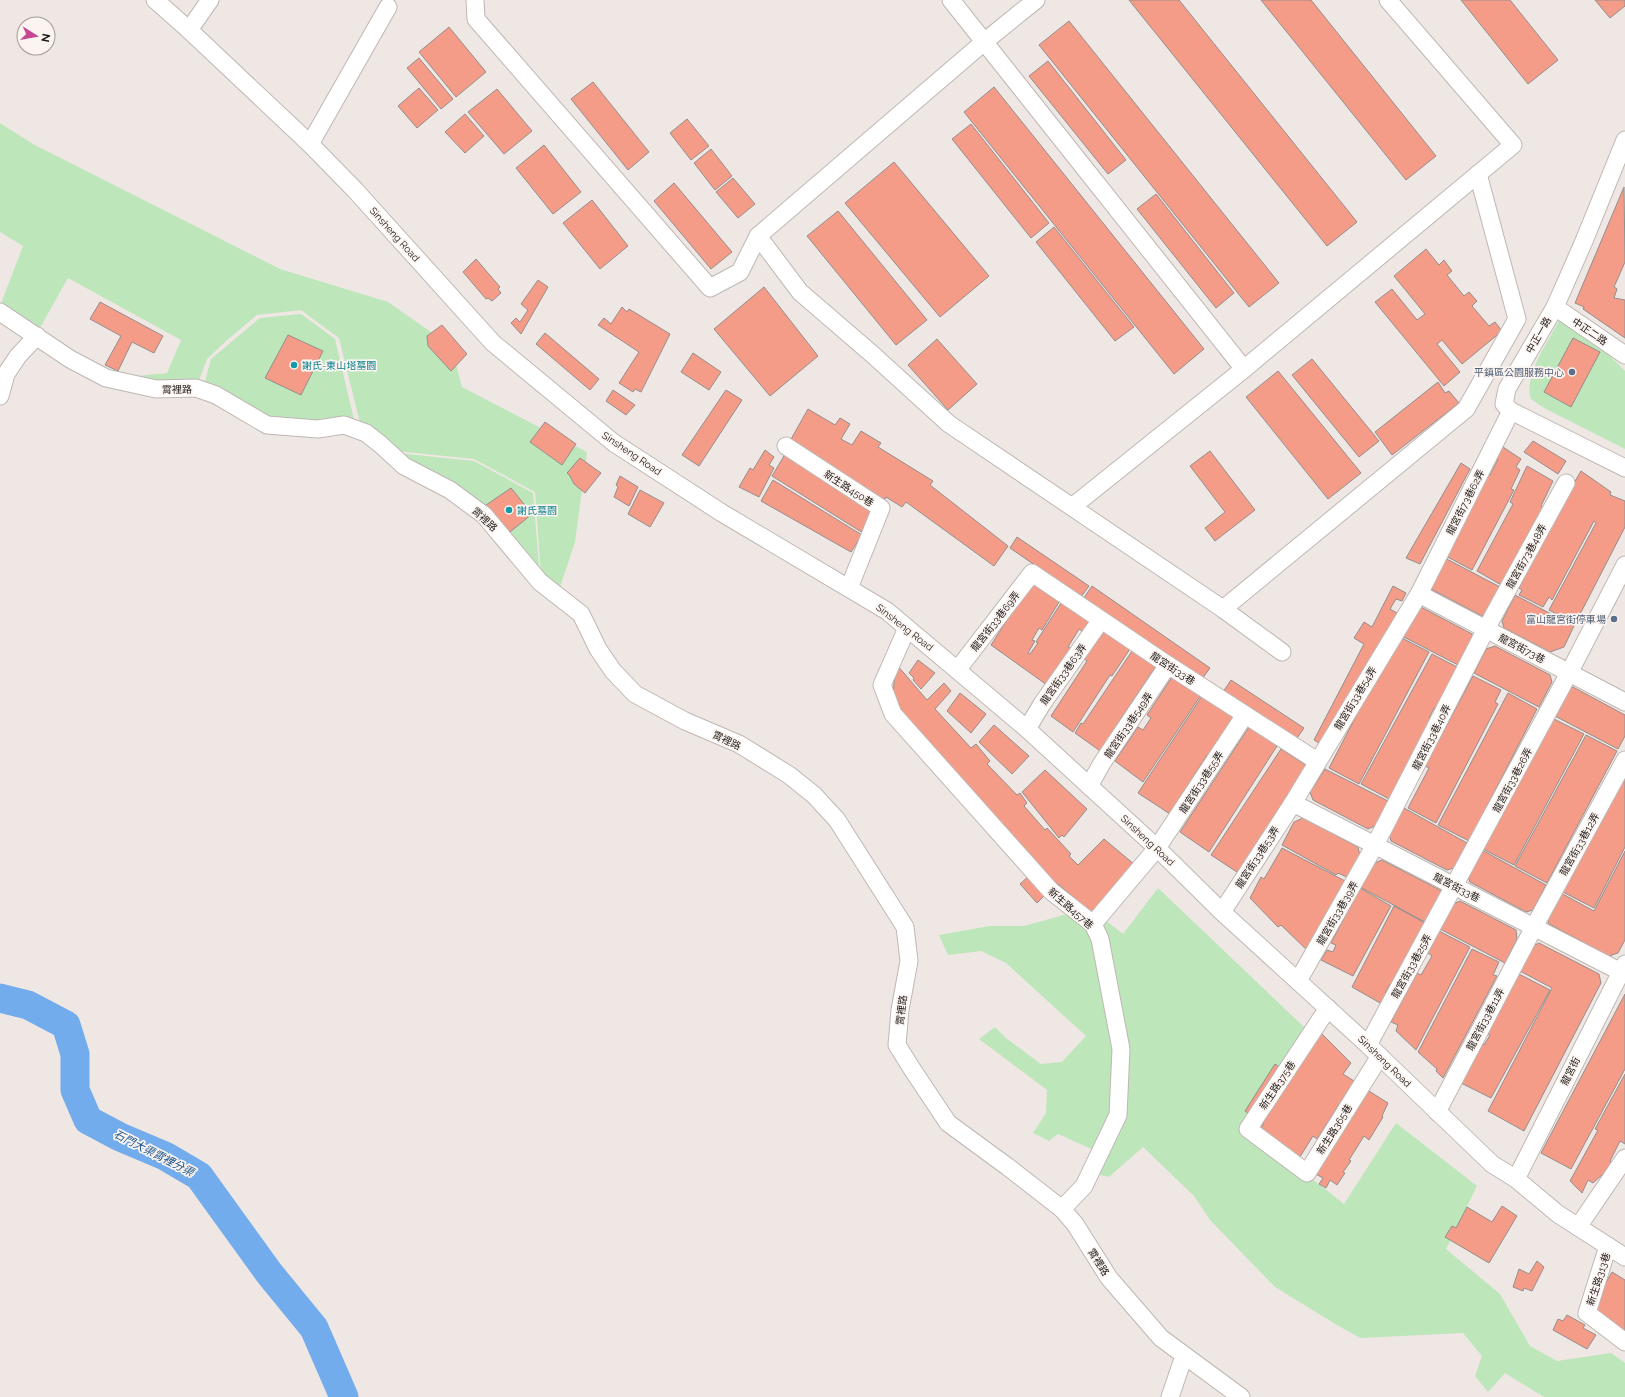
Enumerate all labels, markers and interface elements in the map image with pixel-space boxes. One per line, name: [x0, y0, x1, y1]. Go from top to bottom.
north arrow: [16, 16, 56, 56]
text: N: [38, 32, 53, 43]
street label: Sinsheng Road: [367, 205, 422, 264]
street label: 中正一路: [1524, 315, 1553, 355]
street label: 中正二路: [1570, 316, 1609, 347]
marker: 謝氏-東山塔墓園: [289, 360, 299, 370]
place label: 謝氏-東山塔墓園: [302, 360, 376, 371]
place label: 平鎮區公園服務中心: [1474, 367, 1564, 378]
marker: 平鎮區公園服務中心: [1567, 367, 1577, 377]
street label: 霄裡路: [162, 384, 192, 395]
street label: Sinsheng Road: [600, 430, 663, 477]
street label: 新生路450巷: [822, 468, 876, 509]
street label: 龍宮街73巷62弄: [1444, 468, 1487, 537]
street label: 霄裡路: [470, 505, 499, 534]
marker: 謝氏墓園: [504, 505, 514, 515]
place label: 謝氏墓園: [517, 505, 557, 516]
street label: 龍宮街73巷48弄: [1504, 522, 1549, 590]
street label: 龍宮街33巷69弄: [969, 589, 1022, 653]
street label: Sinsheng Road: [874, 602, 935, 653]
place label: 富山龍宮街停車場: [1526, 614, 1606, 625]
marker: 富山龍宮街停車場: [1609, 614, 1619, 624]
street label: 龍宮街73巷: [1497, 632, 1547, 665]
street label: 龍宮街33巷63弄: [1038, 642, 1089, 707]
street label: 龍宮街33巷: [1148, 650, 1197, 687]
street label: 龍宮街33巷54弄: [1332, 665, 1379, 732]
street label: 龍宮街33巷549弄: [1102, 690, 1155, 760]
street label: 龍宮街33巷40弄: [1410, 703, 1453, 772]
street label: 霄裡路: [711, 729, 743, 752]
street label: 龍宮街33巷26弄: [1491, 746, 1534, 815]
street label: 龍宮街33巷55弄: [1177, 749, 1226, 815]
street label: 龍宮街33巷12弄: [1558, 811, 1601, 878]
street label: Sinsheng Road: [1119, 813, 1177, 868]
street label: 龍宮街33巷53弄: [1233, 824, 1281, 890]
street label: 龍宮街33巷: [1432, 871, 1482, 904]
street label: 龍宮街33巷39弄: [1315, 879, 1360, 947]
street label: 新生路457巷: [1046, 886, 1096, 931]
street label: 龍宮街33巷25弄: [1389, 932, 1434, 1000]
street label: 龍宮街33巷11弄: [1464, 986, 1507, 1052]
street label: 霄裡路: [894, 995, 909, 1026]
street label: Sinsheng Road: [1356, 1033, 1413, 1089]
street label: 龍宮街: [1559, 1055, 1582, 1087]
street label: 新生路375巷: [1257, 1059, 1298, 1112]
street label: 新生路365巷: [1315, 1102, 1354, 1156]
water label: 石門大渠霄裡分渠: [112, 1128, 198, 1180]
street label: 霄裡路: [1086, 1247, 1111, 1278]
street label: 新生路313巷: [1585, 1251, 1612, 1307]

